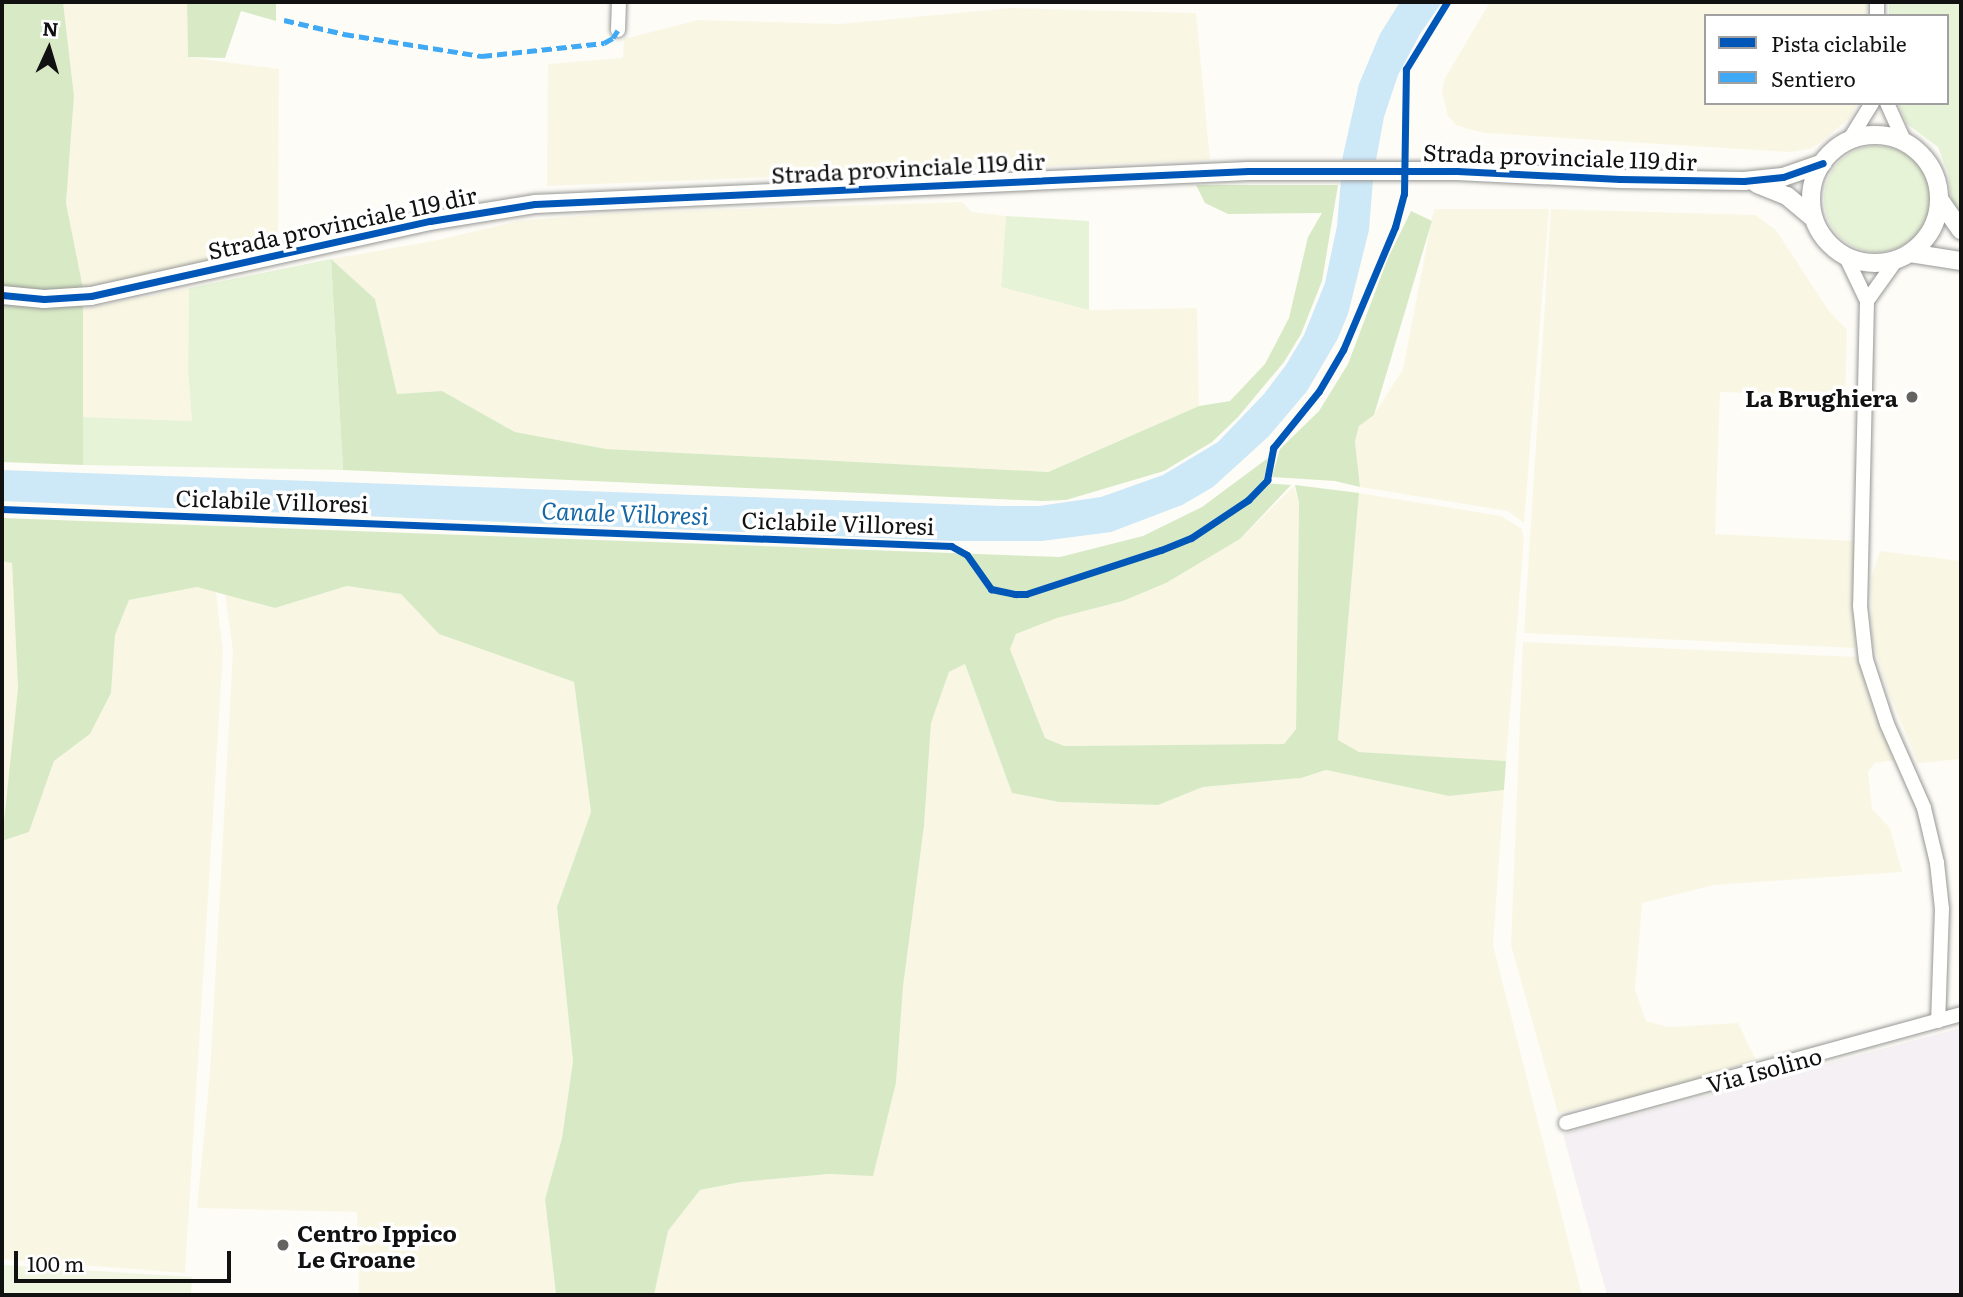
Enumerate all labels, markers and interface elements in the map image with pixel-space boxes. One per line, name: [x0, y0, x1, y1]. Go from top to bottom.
north arrow: [14, 14, 84, 84]
text: N: [42, 14, 59, 43]
legend: [1704, 14, 1949, 105]
text: Pista ciclabile: [1771, 27, 1907, 58]
text: Sentiero: [1771, 62, 1856, 93]
street label: Strada provinciale 119 dir: [1423, 137, 1697, 175]
street label: Strada provinciale 119 dir: [770, 146, 1046, 188]
street label: Strada provinciale 119 dir: [205, 180, 479, 264]
place label: La Brughiera: [1745, 383, 1898, 411]
marker: La Brughiera: [1904, 389, 1920, 405]
street label: Ciclabile Villoresi: [175, 483, 369, 517]
water label: Canale Villoresi: [541, 495, 709, 529]
street label: Ciclabile Villoresi: [741, 505, 935, 539]
street label: Via Isolino: [1703, 1040, 1825, 1098]
place label: Centro Ippico Le Groane: [297, 1218, 457, 1272]
marker: Centro Ippico Le Groane: [275, 1237, 291, 1253]
scale bar: [18, 1238, 234, 1282]
text: 100 m: [27, 1247, 84, 1278]

